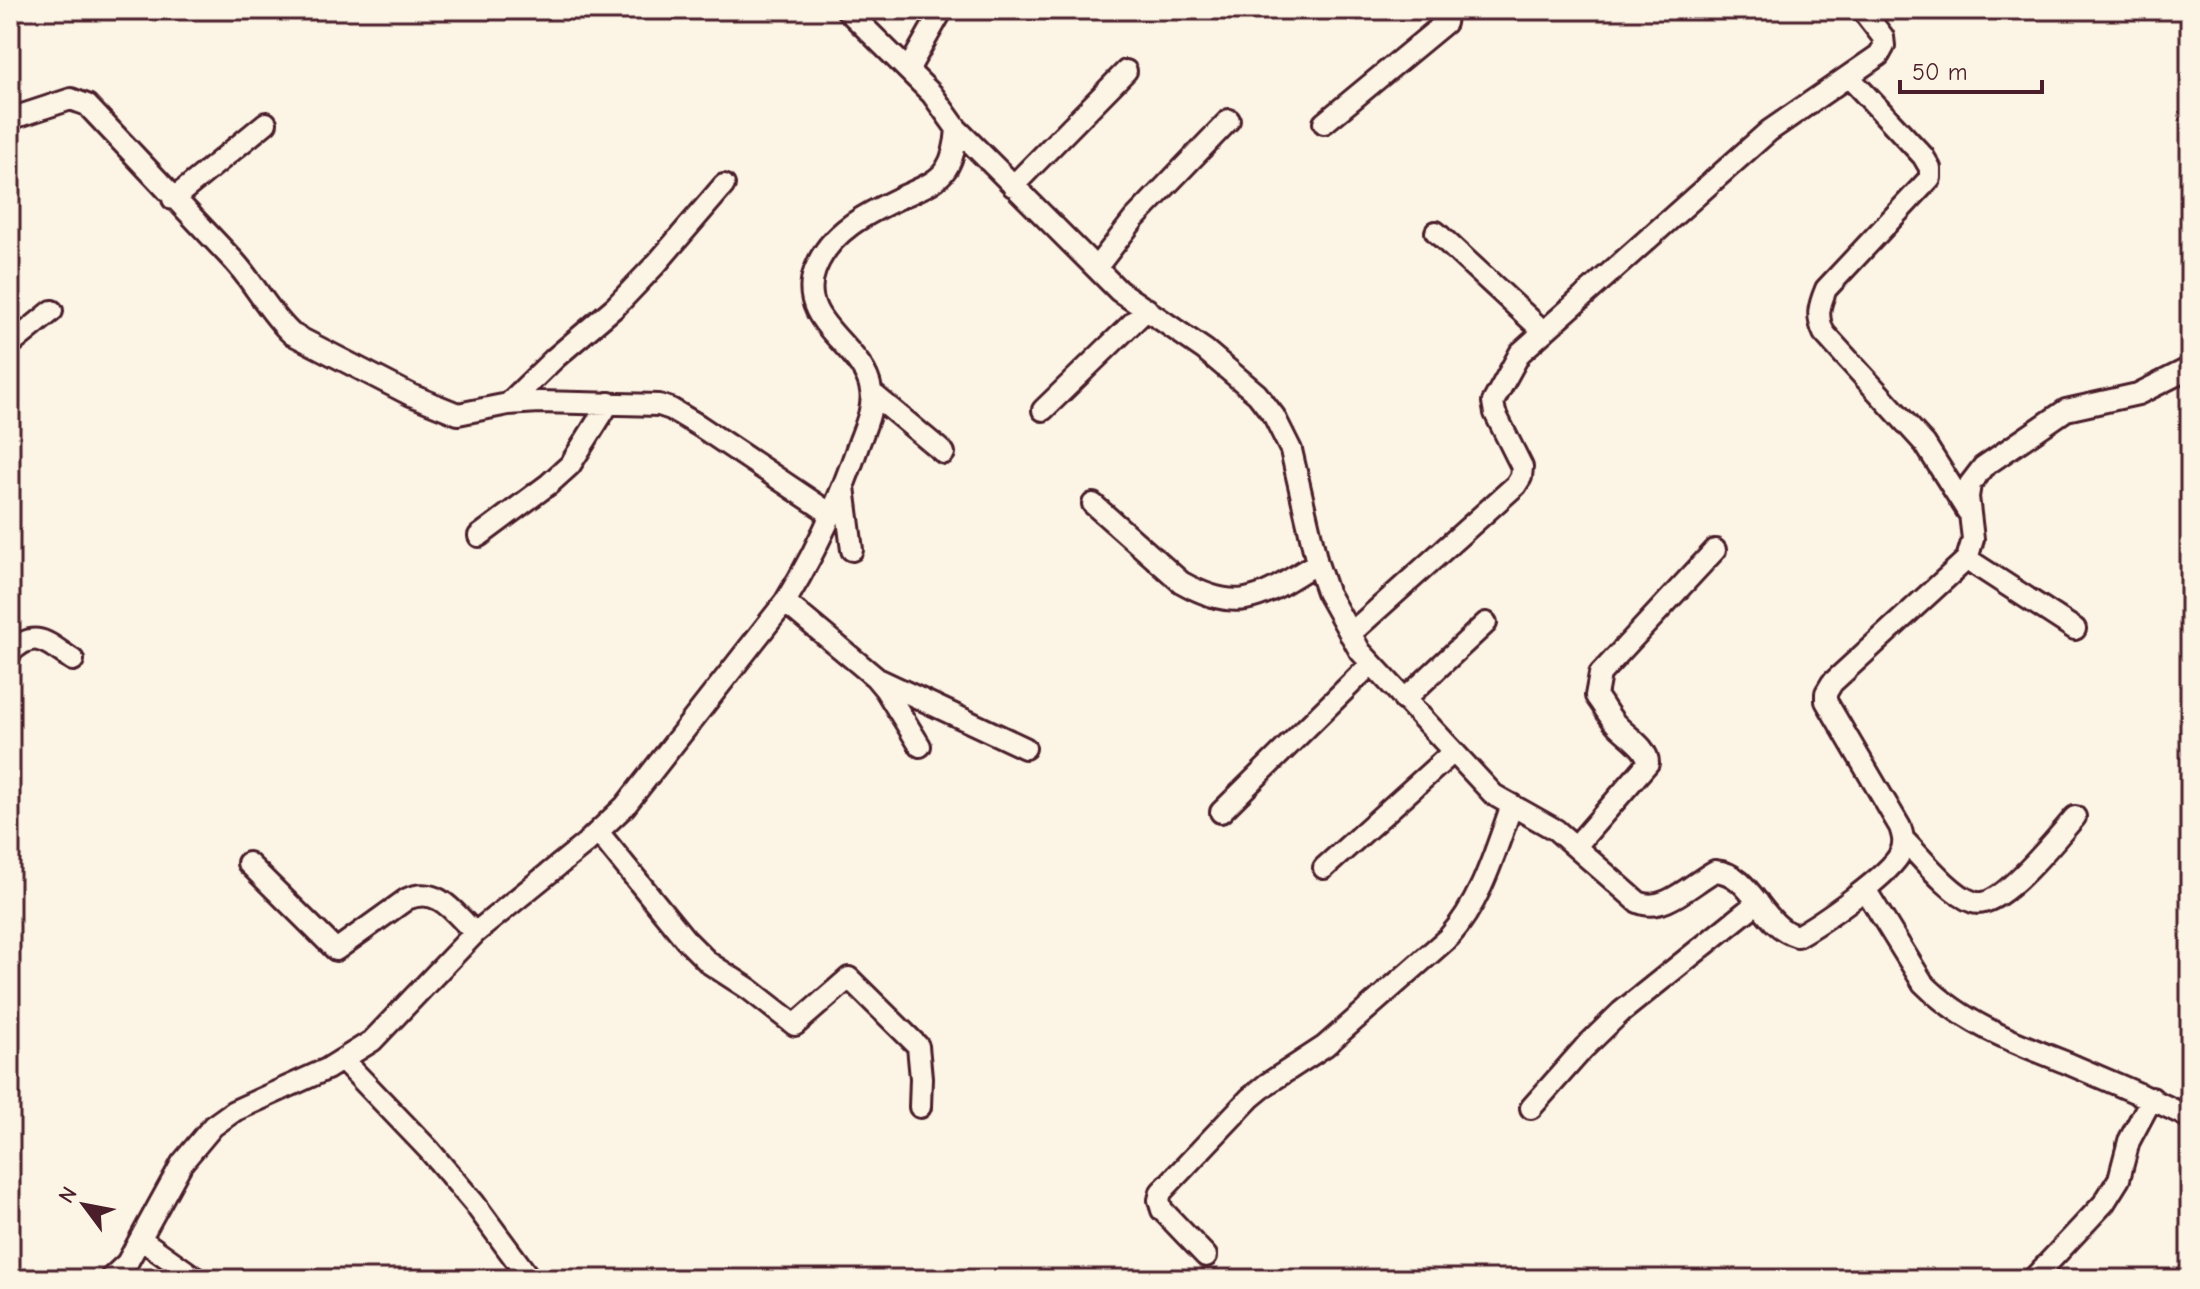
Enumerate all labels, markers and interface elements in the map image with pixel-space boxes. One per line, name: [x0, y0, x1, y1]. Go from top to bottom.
scale bar: [1900, 44, 2042, 94]
text: 50 m: [1912, 58, 1968, 86]
north arrow: [44, 1165, 124, 1245]
text: N: [53, 1182, 83, 1208]

